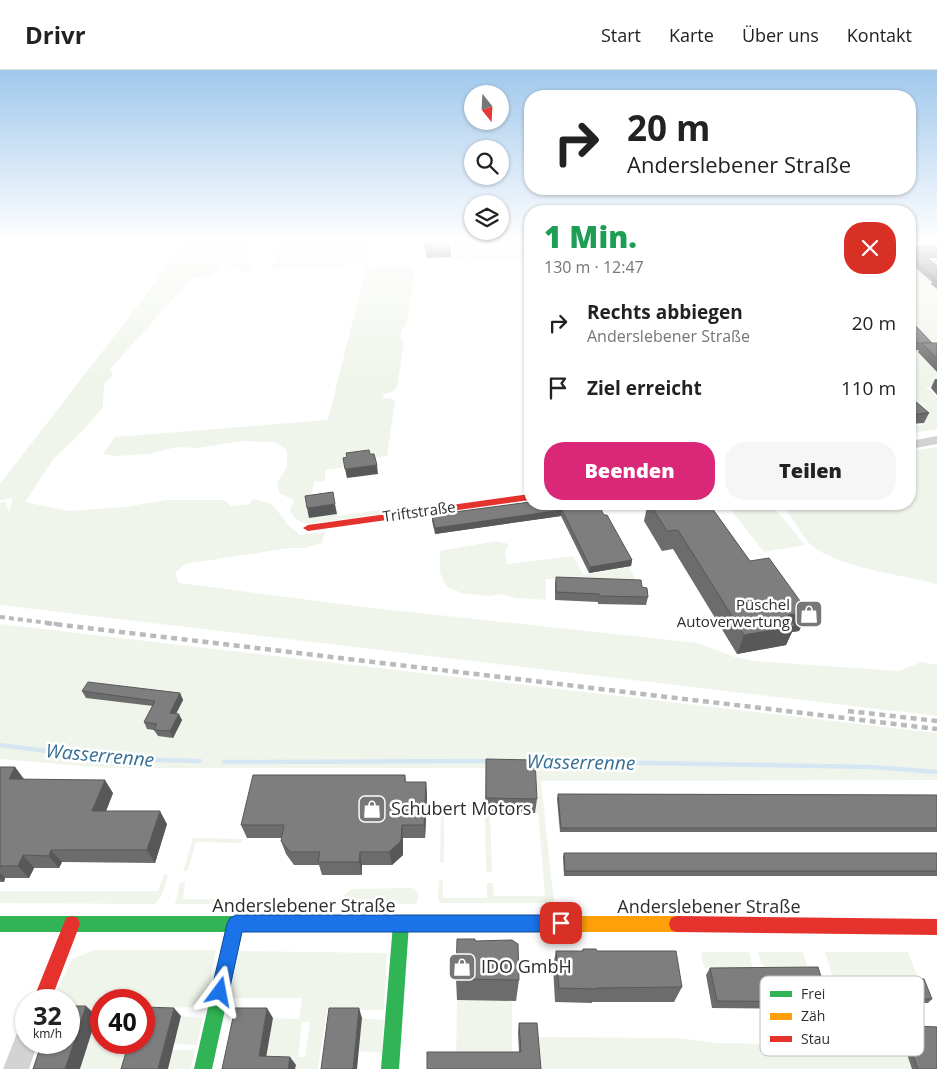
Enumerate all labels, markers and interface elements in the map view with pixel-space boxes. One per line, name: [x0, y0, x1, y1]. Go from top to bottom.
text: Drivr: [25, 18, 86, 51]
text: Start: [601, 23, 641, 47]
text: Karte: [669, 23, 714, 47]
text: Über uns: [742, 23, 819, 47]
text: Kontakt: [847, 23, 912, 47]
north arrow: [464, 85, 509, 130]
map controls: [464, 85, 509, 240]
text: 20 m: [627, 104, 710, 151]
icon: right: [544, 110, 609, 175]
button: search: [464, 140, 509, 185]
text: Anderslebener Straße: [627, 149, 851, 179]
button: layers: [464, 195, 509, 240]
text: 1 Min.: [544, 216, 637, 257]
button: close: [844, 222, 896, 274]
text: 130 m · 12:47: [544, 256, 644, 278]
text: Rechts abbiegen: [587, 299, 743, 325]
icon: right: [544, 309, 572, 337]
text: 20 m: [852, 310, 896, 336]
text: Anderslebener Straße: [587, 325, 750, 347]
icon: arrive: [544, 374, 572, 402]
text: Ziel erreicht: [587, 375, 702, 401]
text: 110 m: [841, 375, 896, 401]
button: Beenden: [544, 442, 715, 500]
button: Teilen: [725, 442, 896, 500]
street label: Triftstraße: [381, 496, 457, 526]
place label: Püschel Autoverwertung: [677, 594, 790, 631]
shop icon: Püschel Autoverwertung: [794, 599, 824, 629]
water label: Wasserrenne: [45, 737, 155, 773]
water label: Wasserrenne: [526, 748, 636, 776]
shop icon: Schubert Motors: [357, 794, 387, 824]
place label: Schubert Motors: [391, 796, 531, 820]
street label: Anderslebener Straße: [212, 893, 396, 917]
street label: Anderslebener Straße: [617, 894, 801, 918]
pin: [540, 902, 582, 944]
icon: arrive: [547, 909, 575, 937]
shop icon: IDO GmbH: [447, 952, 477, 982]
place label: IDO GmbH: [481, 954, 572, 978]
position arrow: [193, 965, 245, 1017]
legend: [760, 976, 924, 1056]
text: Frei: [801, 984, 825, 1003]
speed limit sign: 40: [90, 989, 155, 1054]
text: 32: [33, 998, 62, 1032]
text: Zäh: [801, 1006, 825, 1025]
text: km/h: [33, 1025, 62, 1042]
text: Stau: [801, 1029, 830, 1048]

